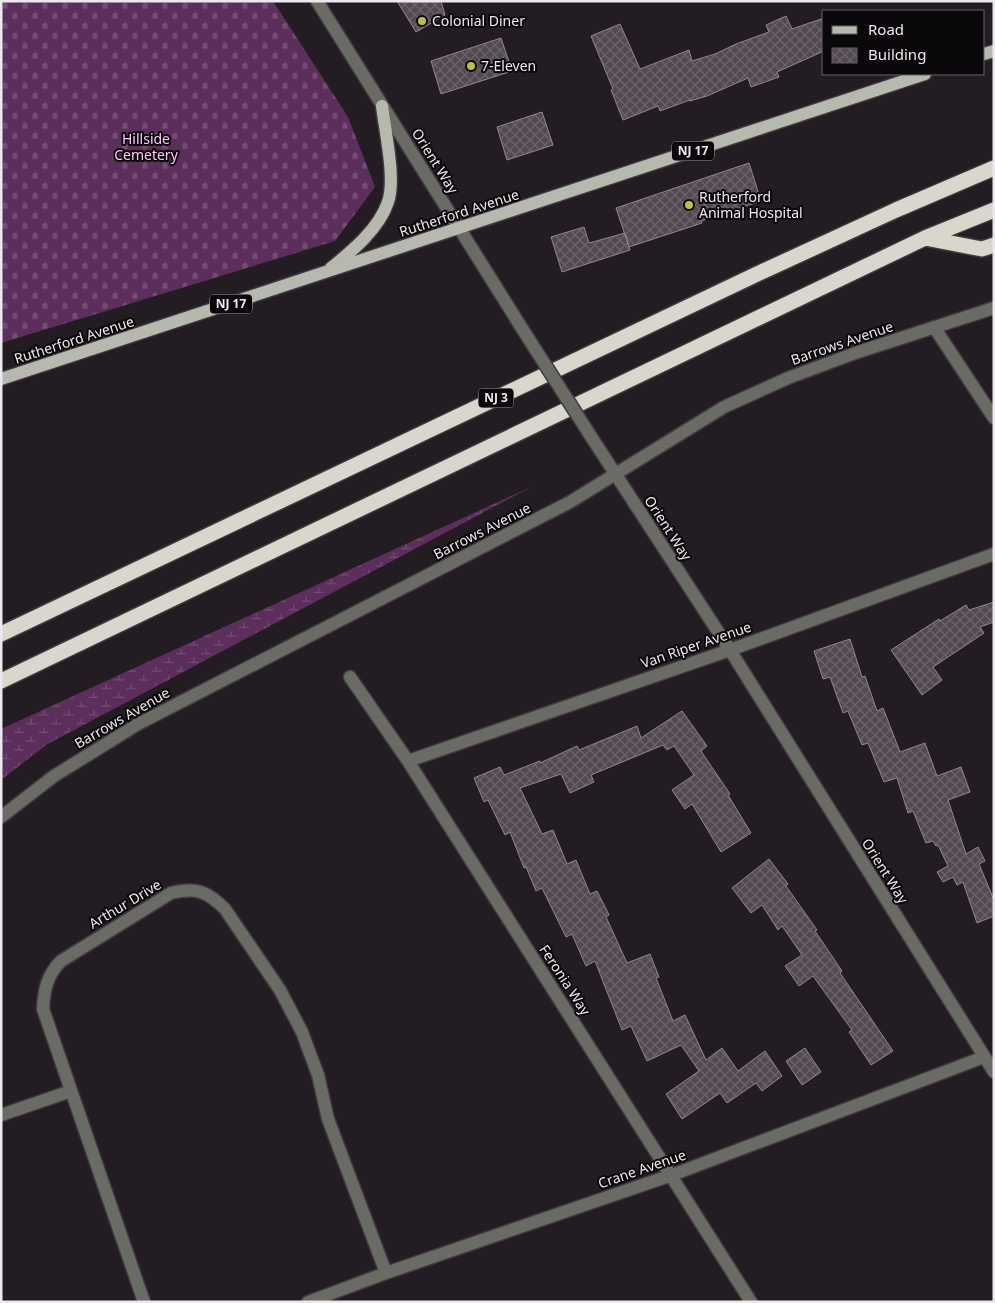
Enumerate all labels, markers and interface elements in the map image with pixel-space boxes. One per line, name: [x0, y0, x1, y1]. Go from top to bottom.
legend: [822, 10, 985, 75]
place label: Colonial Diner: [432, 11, 525, 30]
marker: Colonial Diner: [416, 15, 428, 27]
text: Road: [868, 19, 904, 39]
text: Building: [868, 44, 926, 64]
place label: 7-Eleven: [481, 56, 536, 75]
marker: 7-Eleven: [465, 60, 477, 72]
street label: Orient Way: [408, 125, 463, 198]
park label: Hillside Cemetery: [114, 129, 179, 164]
road number: NJ 17: [672, 142, 714, 160]
street label: Rutherford Avenue: [396, 184, 521, 241]
place label: Rutherford Animal Hospital: [699, 187, 803, 222]
marker: Rutherford Animal Hospital: [683, 199, 695, 211]
road number: NJ 17: [210, 294, 252, 314]
street label: Rutherford Avenue: [11, 311, 136, 368]
street label: Barrows Avenue: [788, 316, 896, 369]
road number: NJ 3: [478, 388, 514, 408]
street label: Orient Way: [640, 492, 697, 564]
street label: Barrows Avenue: [430, 498, 534, 563]
street label: Van Riper Avenue: [638, 617, 754, 672]
street label: Barrows Avenue: [71, 683, 173, 753]
street label: Orient Way: [858, 835, 913, 908]
street label: Arthur Drive: [85, 874, 164, 933]
street label: Feronia Way: [535, 941, 596, 1019]
street label: Crane Avenue: [595, 1145, 688, 1192]

